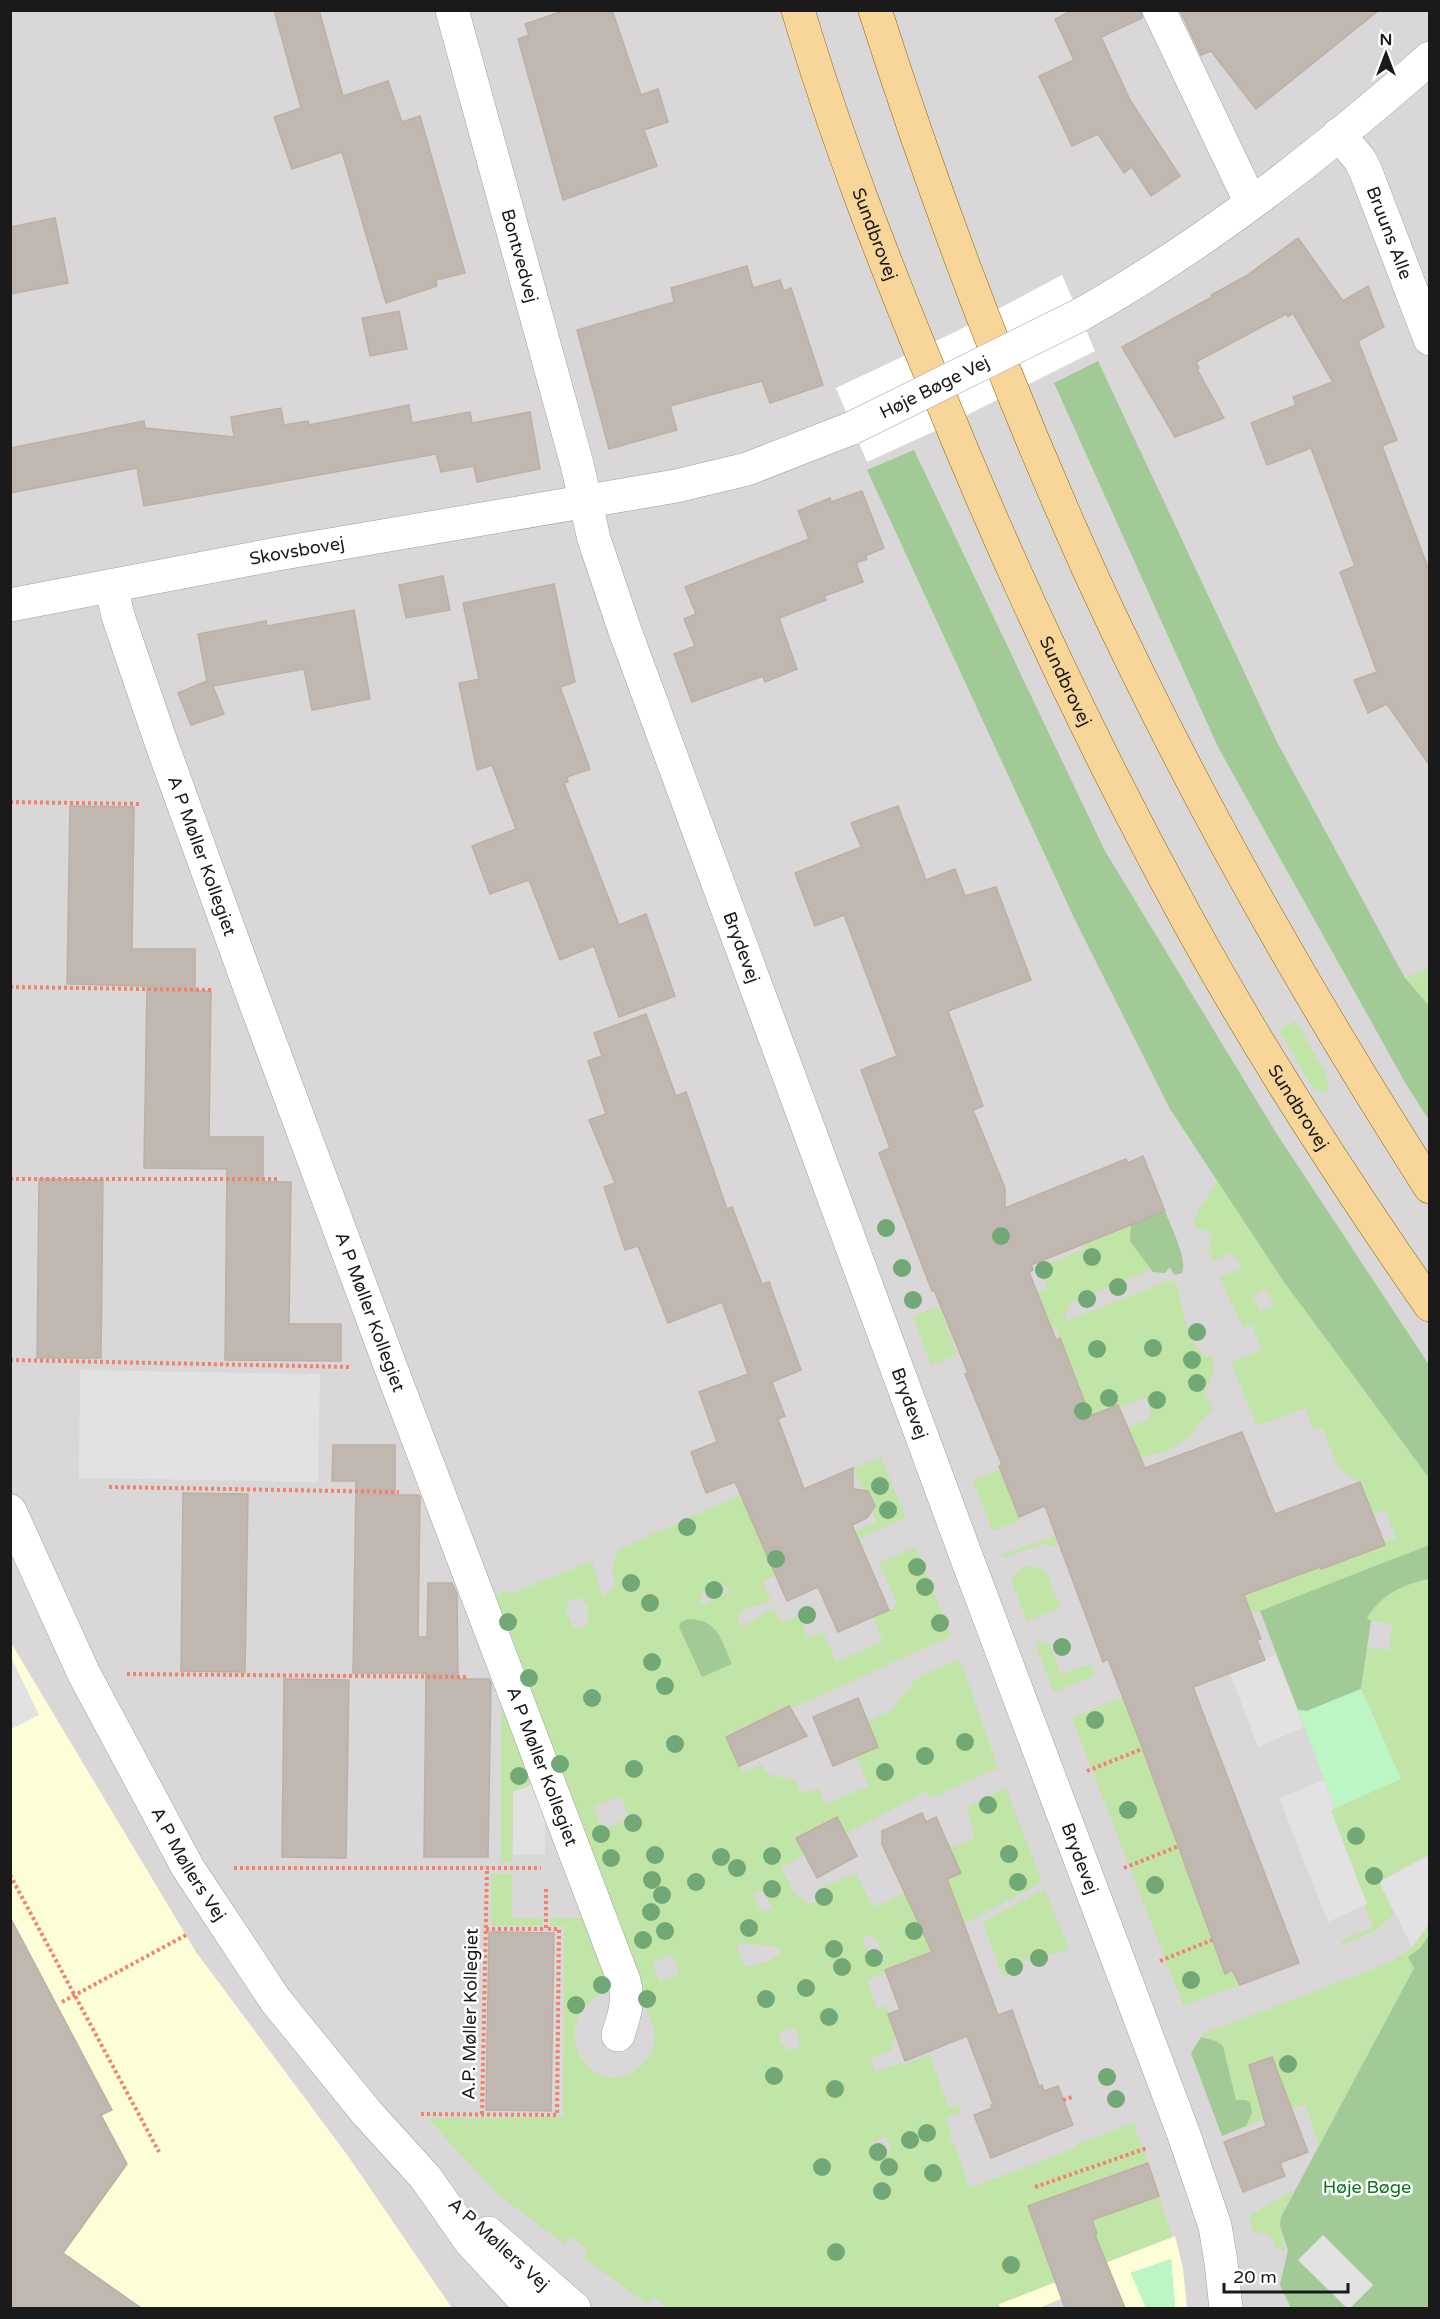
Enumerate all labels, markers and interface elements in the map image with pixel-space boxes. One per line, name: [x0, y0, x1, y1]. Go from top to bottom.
north arrow: [1356, 24, 1416, 84]
text: N: [1380, 30, 1392, 50]
street label: Bruuns Alle: [1362, 183, 1417, 283]
street label: Sundbrovej: [847, 185, 903, 284]
street label: Bontvedvej: [496, 207, 543, 305]
street label: Høje Bøge Vej: [876, 351, 993, 424]
street label: Skovsbovej: [248, 532, 346, 570]
street label: Sundbrovej: [1035, 632, 1096, 730]
street label: A P Møller Kollegiet: [163, 773, 241, 939]
street label: Brydevej: [718, 909, 765, 986]
street label: Sundbrovej: [1263, 1060, 1334, 1154]
street label: A P Møller Kollegiet: [330, 1229, 410, 1395]
street label: Brydevej: [887, 1365, 933, 1442]
street label: A P Møller Kollegiet: [502, 1683, 583, 1849]
street label: A P Møllers Vej: [146, 1803, 231, 1925]
street label: Brydevej: [1056, 1820, 1103, 1897]
street label: A.P. Møller Kollegiet: [458, 1928, 483, 2100]
park label: Høje Bøge: [1323, 2176, 1411, 2198]
street label: A P Møllers Vej: [444, 2193, 554, 2295]
scale bar: [1224, 2256, 1348, 2294]
text: 20 m: [1233, 2266, 1277, 2288]

